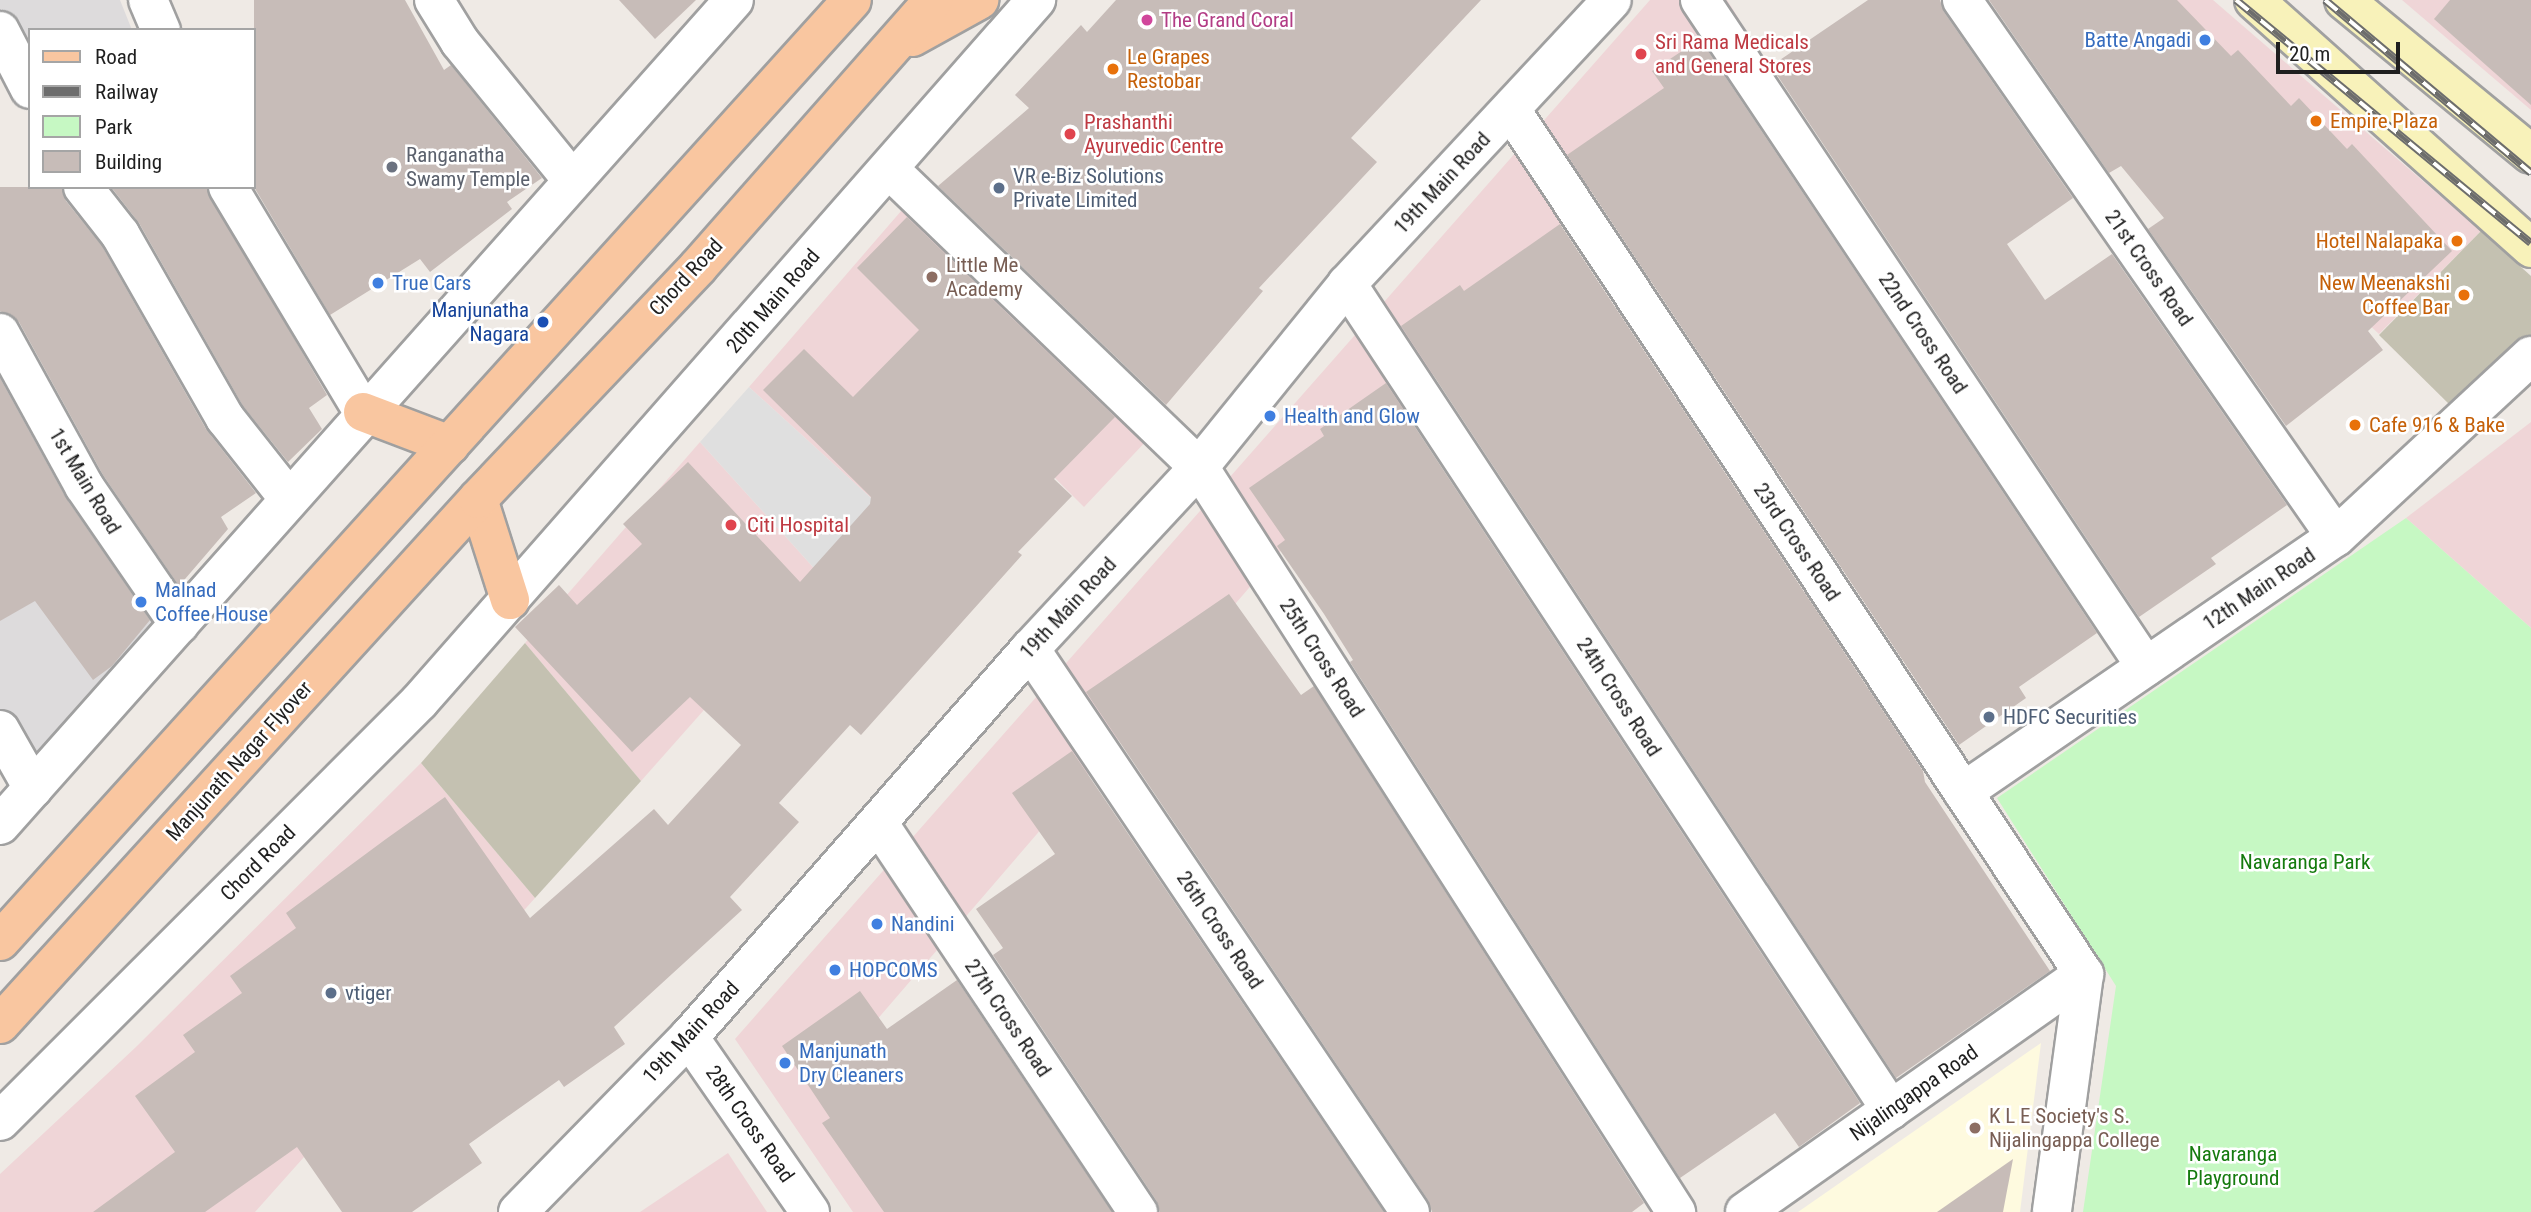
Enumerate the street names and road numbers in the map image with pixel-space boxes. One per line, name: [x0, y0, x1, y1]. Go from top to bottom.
street label: 19th Main Road: [1389, 127, 1495, 239]
street label: 21st Cross Road: [2100, 205, 2198, 331]
street label: Chord Road: [644, 233, 728, 321]
street label: 20th Main Road: [721, 244, 825, 358]
street label: 22nd Cross Road: [1873, 268, 1973, 398]
street label: 1st Main Road: [44, 424, 126, 538]
street label: 23rd Cross Road: [1748, 478, 1846, 606]
street label: 12th Main Road: [2198, 542, 2320, 636]
street label: 19th Main Road: [1015, 552, 1121, 664]
street label: 25th Cross Road: [1274, 594, 1370, 722]
street label: 24th Cross Road: [1571, 633, 1667, 761]
street label: Manjunath Nagar Flyover: [161, 676, 317, 846]
street label: Chord Road: [215, 820, 301, 906]
street label: 26th Cross Road: [1171, 866, 1269, 994]
street label: 27th Cross Road: [959, 954, 1057, 1082]
street label: 19th Main Road: [638, 976, 744, 1088]
street label: Nijalingappa Road: [1845, 1039, 1983, 1147]
street label: 28th Cross Road: [700, 1061, 800, 1187]

